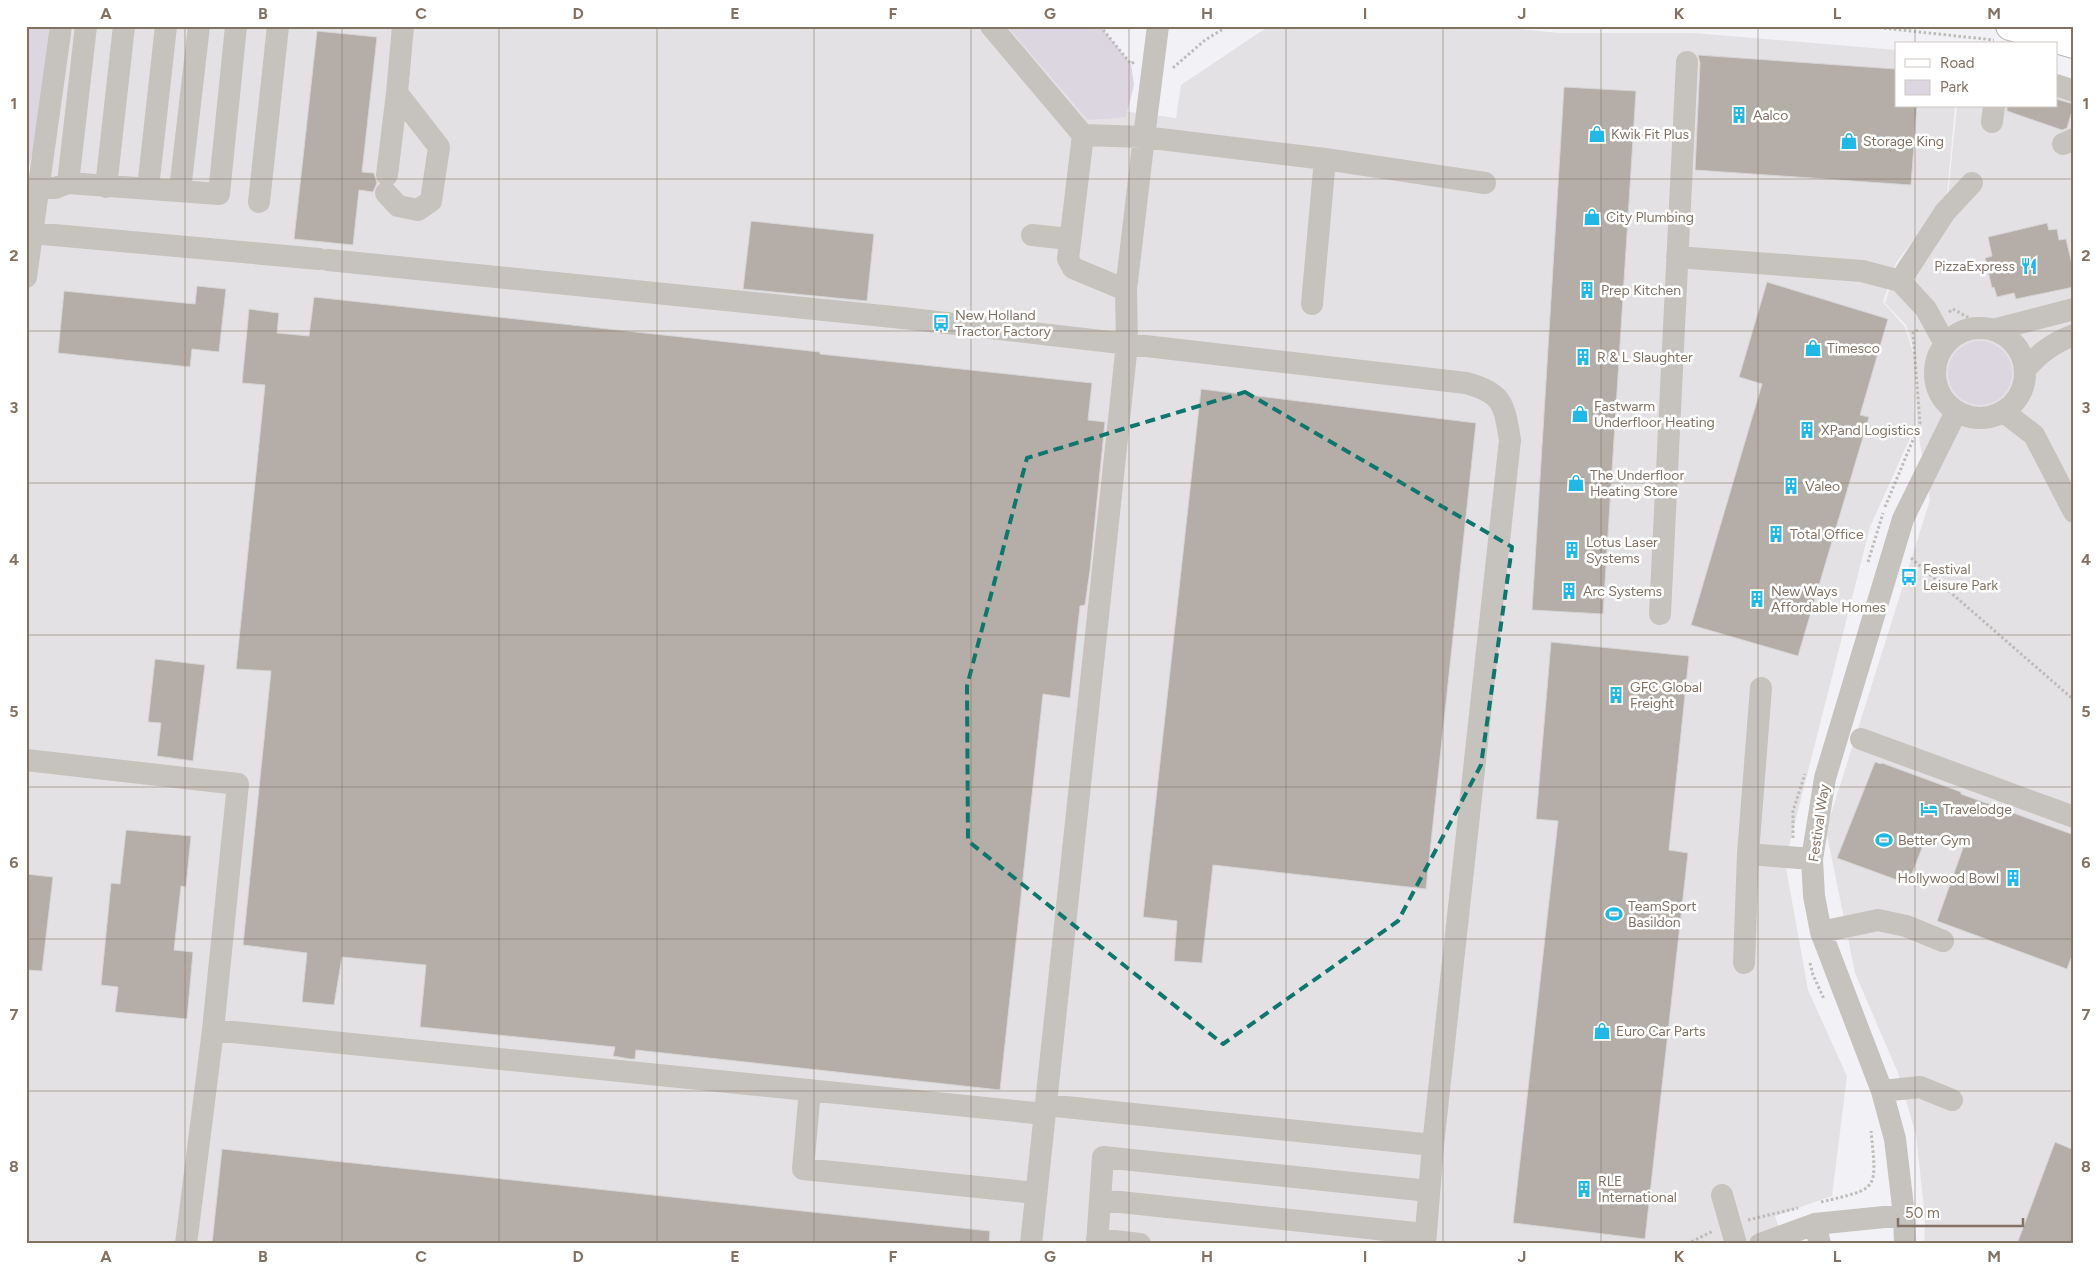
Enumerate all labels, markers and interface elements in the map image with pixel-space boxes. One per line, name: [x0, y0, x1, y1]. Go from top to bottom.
text: A: [100, 4, 112, 23]
text: B: [258, 4, 268, 23]
text: C: [415, 4, 427, 23]
text: D: [572, 4, 584, 23]
text: E: [730, 4, 740, 23]
text: F: [889, 4, 898, 23]
text: G: [1044, 4, 1056, 23]
text: H: [1201, 4, 1213, 23]
text: I: [1363, 4, 1367, 23]
text: J: [1518, 4, 1526, 23]
text: K: [1674, 4, 1685, 23]
text: L: [1833, 4, 1842, 23]
text: M: [1987, 4, 2001, 23]
legend: [1895, 42, 2058, 108]
text: Road: [1940, 54, 1975, 72]
text: Park: [1940, 78, 1969, 96]
text: 1: [11, 94, 17, 113]
text: 1: [2083, 94, 2089, 113]
building icon: Aalco: [1729, 105, 1749, 125]
place label: Aalco: [1753, 107, 1788, 124]
shop icon: Kwik Fit Plus: [1587, 124, 1607, 144]
place label: Kwik Fit Plus: [1611, 126, 1689, 143]
shop icon: Storage King: [1839, 131, 1859, 151]
place label: Storage King: [1863, 133, 1944, 150]
shop icon: City Plumbing: [1582, 207, 1602, 227]
place label: City Plumbing: [1606, 209, 1694, 226]
text: 2: [9, 246, 19, 265]
text: 2: [2081, 246, 2091, 265]
restaurant icon: PizzaExpress: [2019, 256, 2039, 276]
place label: PizzaExpress: [1934, 258, 2015, 275]
building icon: Prep Kitchen: [1577, 280, 1597, 300]
place label: Prep Kitchen: [1601, 282, 1681, 299]
place label: New Holland Tractor Factory: [955, 307, 1051, 340]
bus stop icon: New Holland Tractor Factory: [931, 313, 951, 333]
shop icon: Timesco: [1803, 338, 1823, 358]
place label: Timesco: [1827, 340, 1880, 357]
building icon: R & L Slaughter: [1573, 347, 1593, 367]
place label: R & L Slaughter: [1597, 349, 1693, 366]
text: 3: [10, 398, 19, 417]
place label: Fastwarm Underfloor Heating: [1594, 398, 1715, 431]
text: 3: [2082, 398, 2091, 417]
shop icon: Fastwarm Underfloor Heating: [1570, 404, 1590, 424]
building icon: XPand Logistics: [1797, 420, 1817, 440]
place label: XPand Logistics: [1821, 422, 1920, 439]
place label: The Underfloor Heating Store: [1590, 467, 1684, 500]
shop icon: The Underfloor Heating Store: [1566, 473, 1586, 493]
building icon: Valeo: [1781, 476, 1801, 496]
place label: Valeo: [1805, 478, 1840, 495]
building icon: Total Office: [1766, 524, 1786, 544]
place label: Total Office: [1790, 526, 1864, 543]
place label: Lotus Laser Systems: [1586, 534, 1658, 567]
building icon: Lotus Laser Systems: [1562, 540, 1582, 560]
text: 4: [9, 550, 19, 569]
text: 4: [2081, 550, 2091, 569]
place label: Festival Leisure Park: [1923, 561, 1998, 594]
bus stop icon: Festival Leisure Park: [1899, 567, 1919, 587]
building icon: Arc Systems: [1559, 581, 1579, 601]
place label: Arc Systems: [1583, 583, 1662, 600]
place label: New Ways Affordable Homes: [1771, 583, 1886, 616]
building icon: New Ways Affordable Homes: [1747, 589, 1767, 609]
place label: GFC Global Freight: [1630, 679, 1702, 712]
building icon: GFC Global Freight: [1606, 685, 1626, 705]
text: 5: [9, 702, 19, 721]
text: 5: [2081, 702, 2091, 721]
street label: Festival Way: [1805, 782, 1833, 863]
hotel icon: Travelodge: [1919, 799, 1939, 819]
place label: Travelodge: [1943, 801, 2012, 818]
sports icon: Better Gym: [1874, 830, 1894, 850]
place label: Better Gym: [1898, 832, 1971, 849]
text: 6: [9, 853, 19, 872]
text: 6: [2081, 853, 2091, 872]
building icon: Hollywood Bowl: [2003, 868, 2023, 888]
place label: Hollywood Bowl: [1898, 870, 1999, 887]
place label: TeamSport Basildon: [1628, 898, 1697, 931]
sports icon: TeamSport Basildon: [1604, 904, 1624, 924]
text: 7: [10, 1005, 19, 1024]
text: 7: [2082, 1005, 2091, 1024]
shop icon: Euro Car Parts: [1592, 1021, 1612, 1041]
place label: Euro Car Parts: [1616, 1023, 1706, 1040]
text: 8: [9, 1157, 19, 1176]
text: 8: [2081, 1157, 2091, 1176]
place label: RLE International: [1598, 1173, 1677, 1206]
building icon: RLE International: [1574, 1179, 1594, 1199]
scale bar: [1898, 1195, 2022, 1227]
text: 50 m: [1905, 1204, 1940, 1222]
text: A: [100, 1247, 112, 1266]
text: B: [258, 1247, 268, 1266]
text: C: [415, 1247, 427, 1266]
text: D: [572, 1247, 584, 1266]
text: E: [730, 1247, 740, 1266]
text: F: [889, 1247, 898, 1266]
text: G: [1044, 1247, 1056, 1266]
text: H: [1201, 1247, 1213, 1266]
text: I: [1363, 1247, 1367, 1266]
text: J: [1518, 1247, 1526, 1266]
text: K: [1674, 1247, 1685, 1266]
text: L: [1833, 1247, 1842, 1266]
text: M: [1987, 1247, 2001, 1266]

